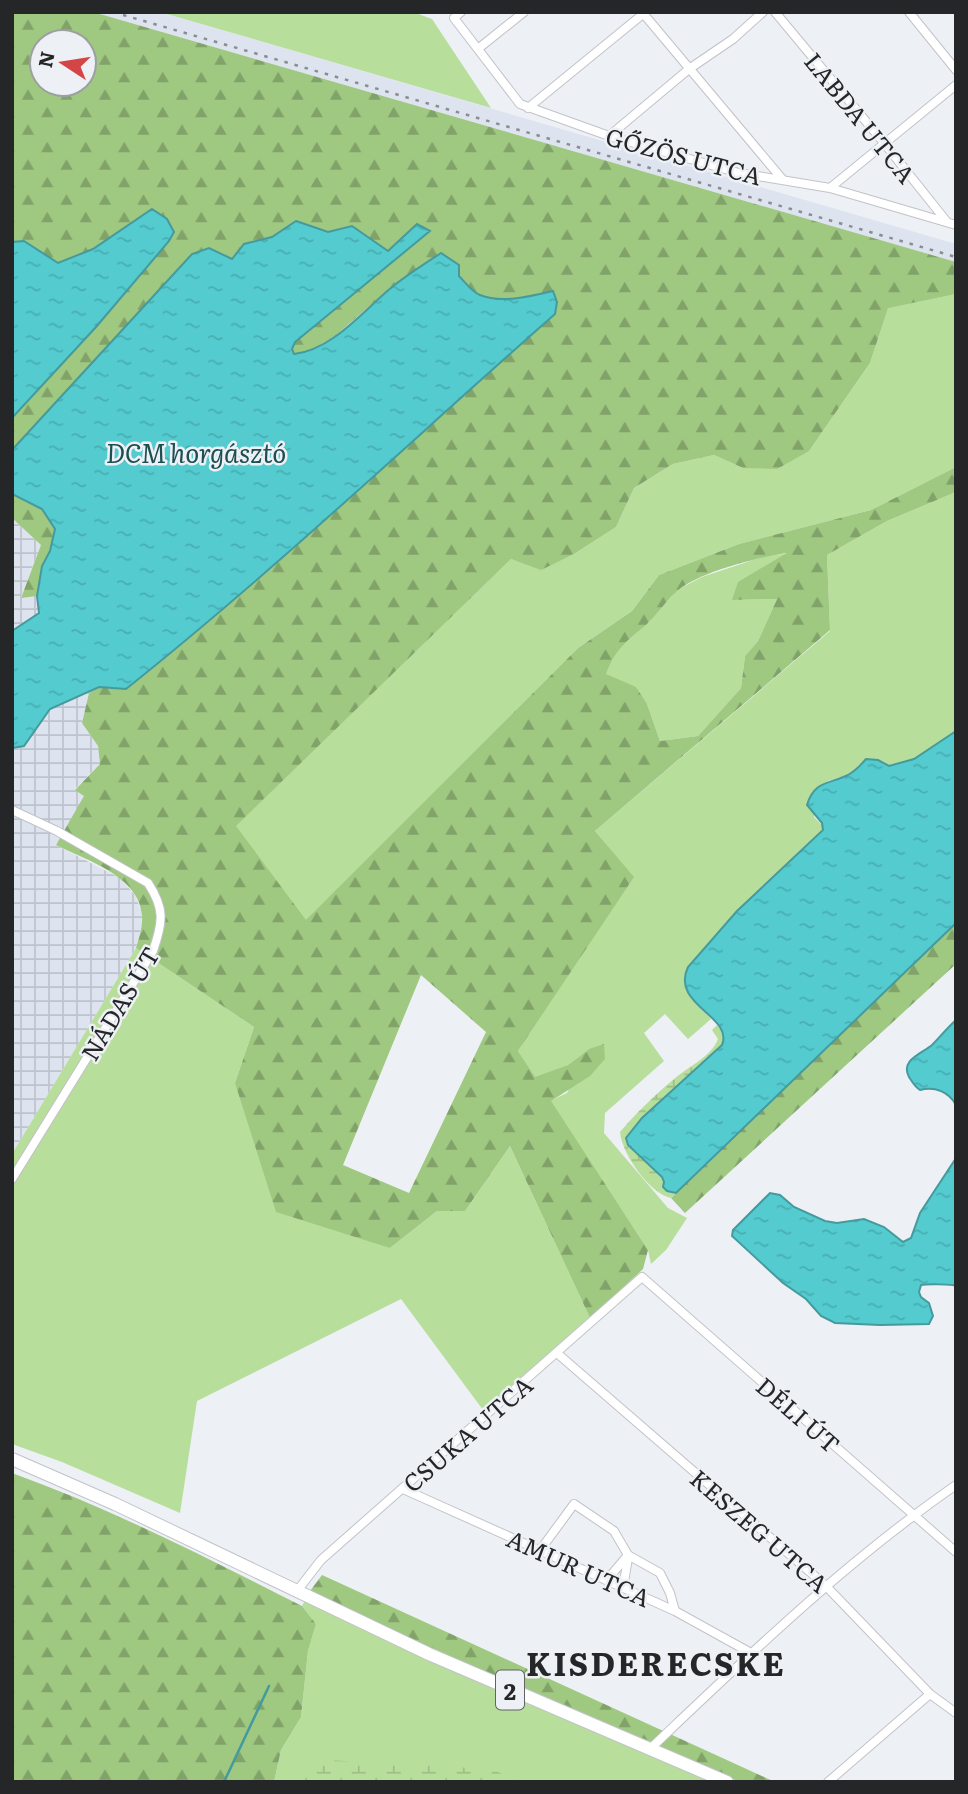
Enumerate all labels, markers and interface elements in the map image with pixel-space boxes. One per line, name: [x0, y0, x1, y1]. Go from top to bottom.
north arrow: [28, 28, 98, 98]
street label: LABDA UTCA: [797, 44, 925, 190]
text: N: [30, 48, 61, 70]
street label: GŐZÖS UTCA: [602, 117, 766, 193]
water label: DCM horgásztó: [106, 432, 286, 471]
street label: NÁDAS ÚT: [71, 939, 167, 1067]
street label: CSUKA UTCA: [394, 1367, 540, 1499]
street label: DÉLI ÚT: [750, 1368, 848, 1460]
street label: KESZEG UTCA: [683, 1460, 837, 1600]
street label: AMUR UTCA: [502, 1520, 657, 1614]
district label: KISDERECSKE: [526, 1638, 786, 1686]
road number: 2: [496, 1670, 524, 1709]

